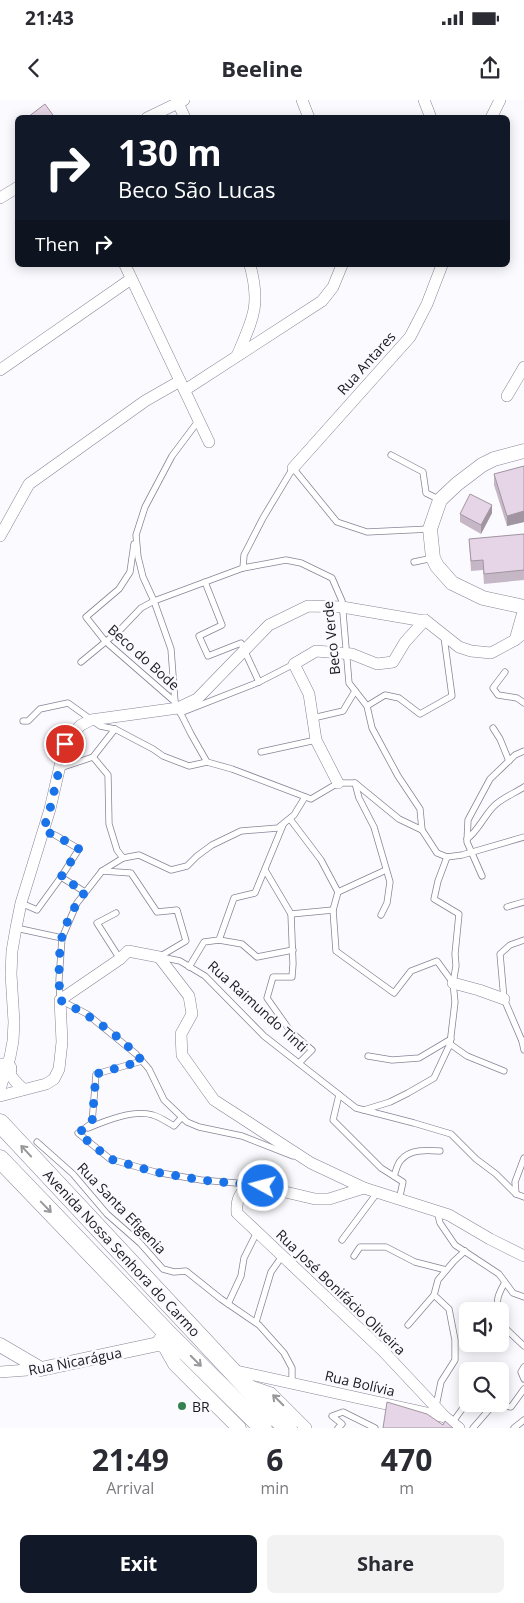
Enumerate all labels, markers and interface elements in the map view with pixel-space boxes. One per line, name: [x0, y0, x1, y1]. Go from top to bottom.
text: 21:43: [25, 5, 74, 31]
text: Beeline: [221, 53, 303, 83]
icon: back: [20, 54, 48, 82]
icon: share: [476, 54, 504, 82]
text: 130 m: [118, 129, 222, 176]
icon: right: [35, 135, 100, 200]
text: Beco São Lucas: [118, 174, 276, 204]
icon: right: [89, 230, 117, 258]
text: Then: [35, 231, 79, 257]
street label: Rua Antares: [332, 327, 400, 399]
street label: Beco Verde: [318, 600, 344, 676]
street label: Beco do Bode: [104, 620, 184, 694]
pin: [44, 723, 86, 765]
icon: arrive: [51, 730, 79, 758]
street label: Rua Raimundo Tinti: [204, 956, 312, 1056]
one-way arrow: [20, 1144, 32, 1157]
street label: Rua Santa Efigenia: [73, 1158, 171, 1258]
position arrow: [236, 1159, 288, 1211]
street label: Avenida Nossa Senhora do Carmo: [39, 1165, 205, 1341]
one-way arrow: [40, 1201, 52, 1213]
street label: Rua José Bonifácio Oliveira: [272, 1225, 410, 1359]
map controls: [459, 1302, 509, 1412]
button: sound: [459, 1302, 509, 1352]
street label: Rua Nicarágua: [27, 1343, 123, 1379]
one-way arrow: [189, 1355, 202, 1367]
button: search: [459, 1362, 509, 1412]
street label: Rua Bolívia: [323, 1366, 397, 1400]
one-way arrow: [271, 1394, 284, 1406]
place label: BR: [192, 1397, 210, 1416]
marker: BR: [176, 1400, 188, 1412]
text: 21:49: [92, 1439, 169, 1480]
text: 6: [266, 1439, 283, 1480]
text: 470: [381, 1439, 432, 1480]
text: Arrival: [106, 1477, 154, 1499]
text: min: [261, 1477, 289, 1499]
text: m: [399, 1477, 414, 1499]
button: Exit: [20, 1535, 257, 1593]
button: Share: [267, 1535, 504, 1593]

